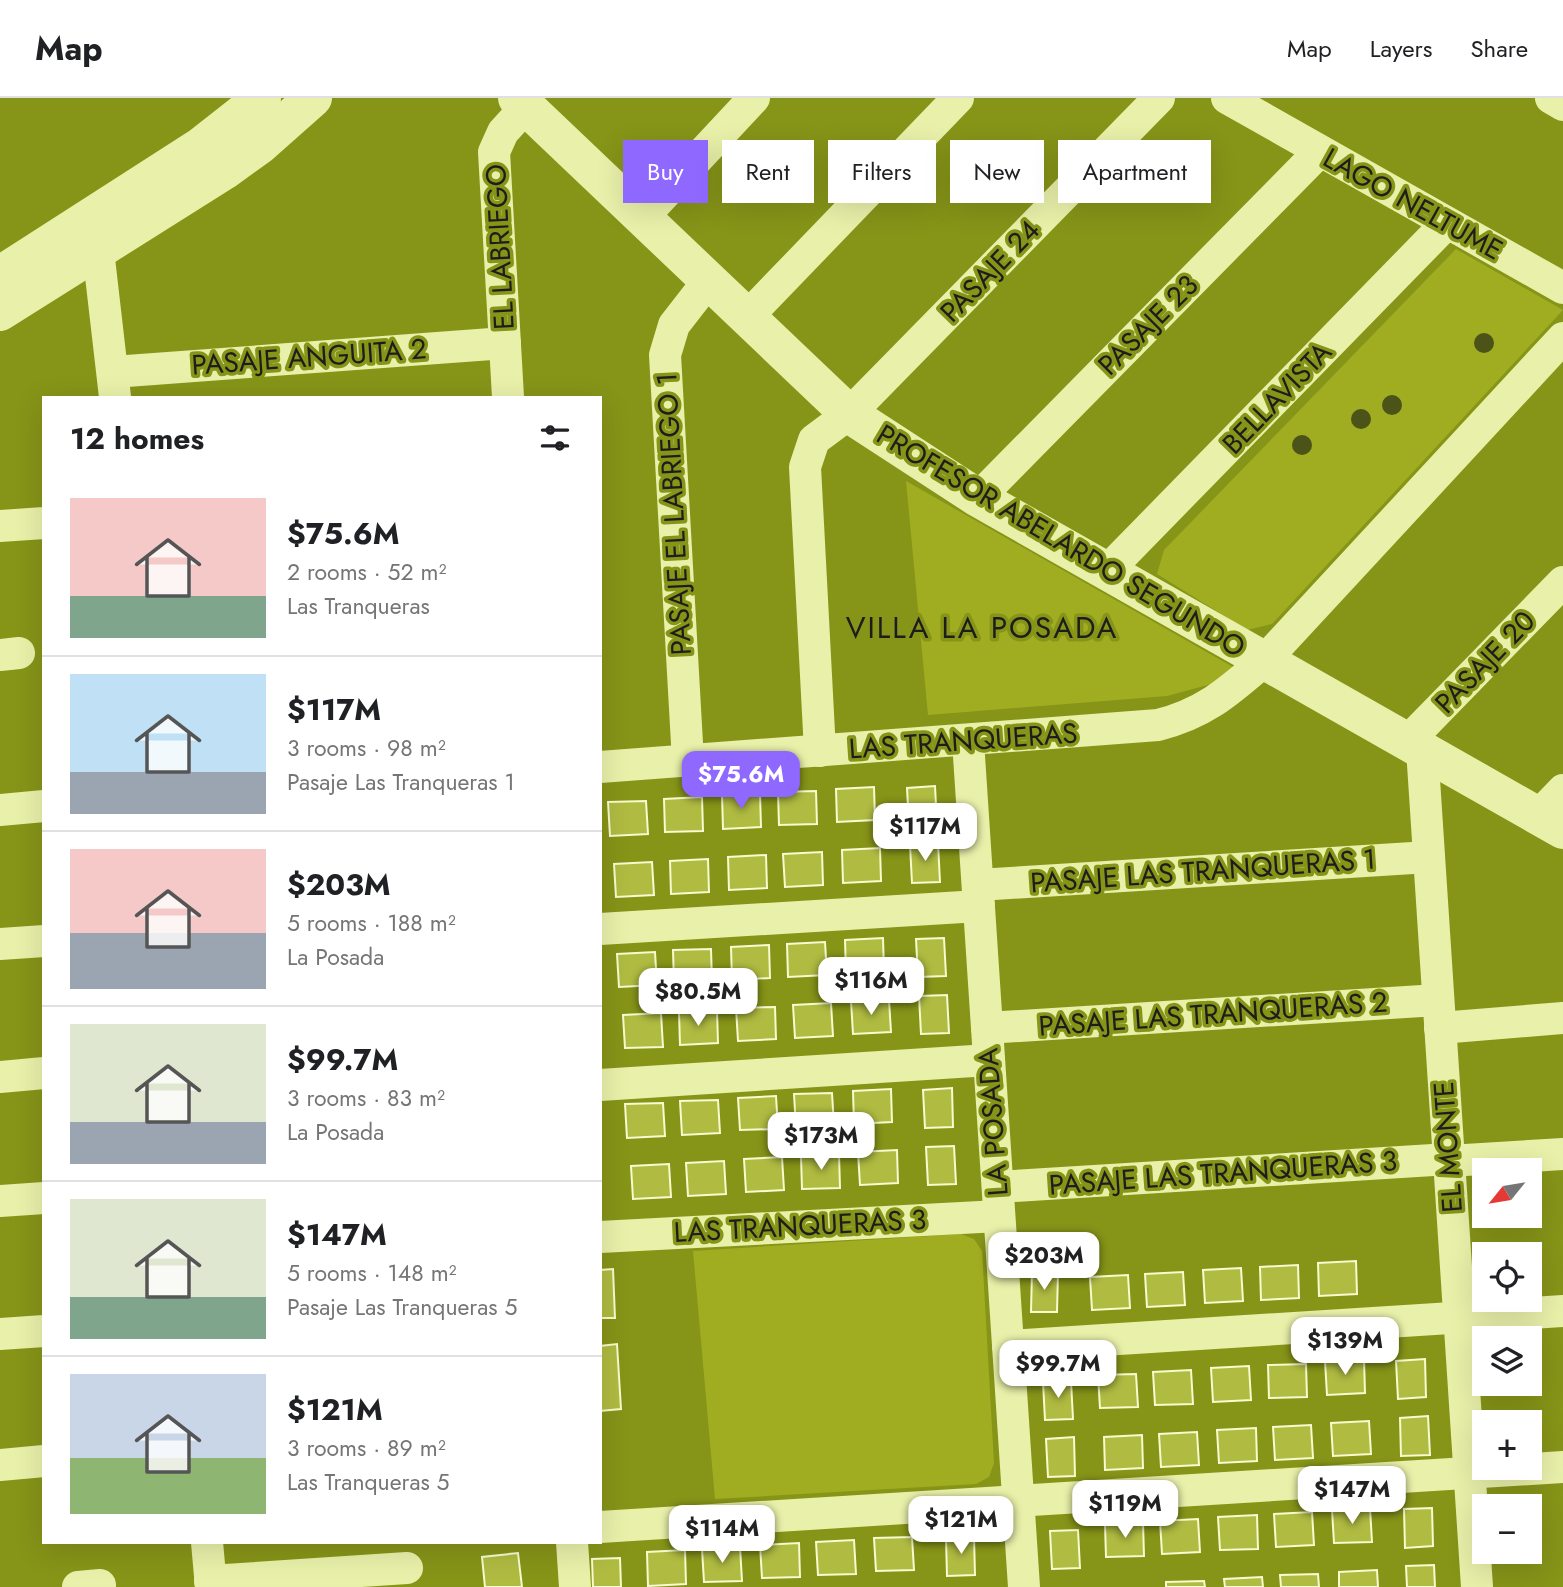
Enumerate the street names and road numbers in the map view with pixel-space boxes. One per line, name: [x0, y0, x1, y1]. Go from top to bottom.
street label: LAGO NELTUME: [1316, 138, 1510, 270]
street label: EL LABRIEGO: [475, 163, 525, 331]
street label: PASAJE 24: [931, 211, 1049, 331]
street label: PASAJE 23: [1088, 265, 1208, 385]
street label: PASAJE ANGUITA 2: [190, 328, 428, 386]
street label: BELLAVISTA: [1213, 332, 1341, 463]
street label: PASAJE EL LABRIEGO 1: [646, 372, 702, 656]
street label: PROFESOR ABELARDO SEGUNDO: [869, 414, 1253, 668]
street label: PASAJE 20: [1425, 601, 1545, 723]
street label: LAS TRANQUERAS: [847, 713, 1079, 769]
street label: PASAJE LAS TRANQUERAS 1: [1029, 838, 1377, 904]
street label: PASAJE LAS TRANQUERAS 2: [1037, 981, 1389, 1047]
street label: LA POSADA: [967, 1046, 1019, 1197]
street label: EL MONTE: [1423, 1080, 1473, 1214]
street label: PASAJE LAS TRANQUERAS 3: [1047, 1140, 1399, 1206]
street label: LAS TRANQUERAS 3: [673, 1199, 927, 1253]

